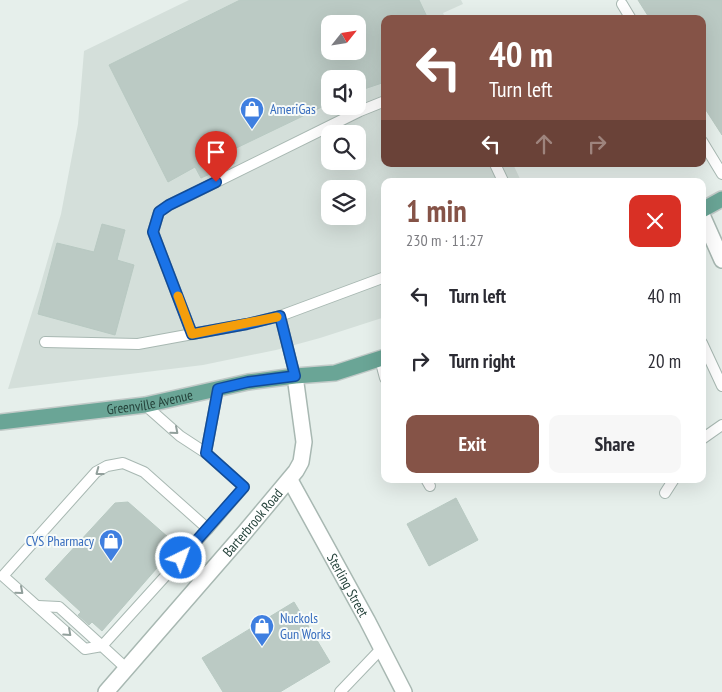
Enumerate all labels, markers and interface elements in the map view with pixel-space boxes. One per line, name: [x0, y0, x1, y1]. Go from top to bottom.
north arrow: [321, 15, 366, 60]
map controls: [321, 15, 366, 225]
text: 40 m: [489, 31, 553, 77]
icon: left: [406, 35, 471, 100]
button: sound: [321, 70, 366, 115]
text: Turn left: [489, 75, 553, 103]
shop icon: AmeriGas: [239, 96, 265, 130]
place label: AmeriGas: [270, 100, 316, 118]
button: search: [321, 125, 366, 170]
icon: left: [477, 130, 505, 158]
icon: ahead: [530, 130, 558, 158]
icon: right: [583, 130, 611, 158]
pin: [195, 131, 237, 182]
icon: arrive: [202, 138, 230, 166]
button: layers: [321, 180, 366, 225]
text: 1 min: [406, 191, 467, 230]
button: close: [629, 195, 681, 247]
text: 230 m · 11:27: [406, 230, 484, 250]
icon: left: [406, 282, 434, 310]
text: Turn left: [449, 284, 506, 308]
text: 40 m: [648, 284, 681, 308]
icon: right: [406, 347, 434, 375]
text: Turn right: [449, 349, 515, 373]
text: 20 m: [648, 349, 681, 373]
street label: Greenville Avenue: [106, 386, 195, 418]
button: Exit: [406, 415, 539, 473]
button: Share: [549, 415, 681, 473]
one-way arrow: [169, 425, 178, 434]
one-way arrow: [96, 466, 105, 474]
street label: Barterbrook Road: [219, 485, 287, 560]
shop icon: CVS Pharmacy: [98, 528, 124, 562]
position arrow: [154, 531, 206, 583]
place label: CVS Pharmacy: [26, 532, 95, 550]
street label: Sterling Street: [323, 550, 373, 620]
one-way arrow: [15, 585, 24, 594]
place label: Nuckols Gun Works: [280, 609, 331, 643]
shop icon: Nuckols Gun Works: [249, 613, 275, 647]
one-way arrow: [62, 627, 71, 636]

